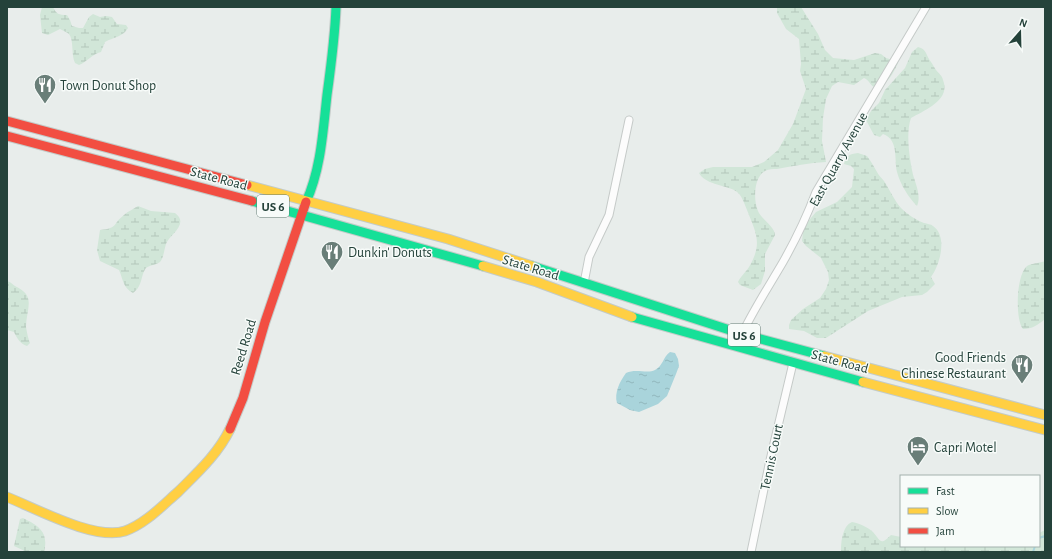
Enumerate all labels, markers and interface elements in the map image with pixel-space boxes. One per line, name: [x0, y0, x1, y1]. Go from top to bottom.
north arrow: [1000, 12, 1040, 52]
text: N: [1018, 17, 1029, 30]
restaurant icon: Town Donut Shop: [32, 72, 58, 105]
place label: Town Donut Shop: [60, 79, 156, 93]
street label: East Quarry Avenue: [807, 110, 871, 209]
street label: State Road: [189, 165, 249, 193]
road number: US 6: [257, 195, 289, 217]
restaurant icon: Dunkin' Donuts: [319, 239, 345, 272]
place label: Dunkin' Donuts: [348, 246, 432, 260]
street label: State Road: [501, 253, 561, 283]
street label: Reed Road: [229, 318, 259, 377]
road number: US 6: [728, 324, 760, 346]
street label: State Road: [810, 348, 870, 376]
place label: Good Friends Chinese Restaurant: [901, 351, 1007, 381]
restaurant icon: Good Friends Chinese Restaurant: [1009, 352, 1035, 385]
street label: Tennis Court: [758, 422, 786, 492]
hotel icon: Capri Motel: [905, 434, 931, 467]
place label: Capri Motel: [934, 441, 997, 455]
legend: [900, 475, 1040, 547]
text: Fast: [936, 485, 955, 497]
text: Slow: [936, 505, 958, 517]
text: Jam: [936, 525, 955, 537]

